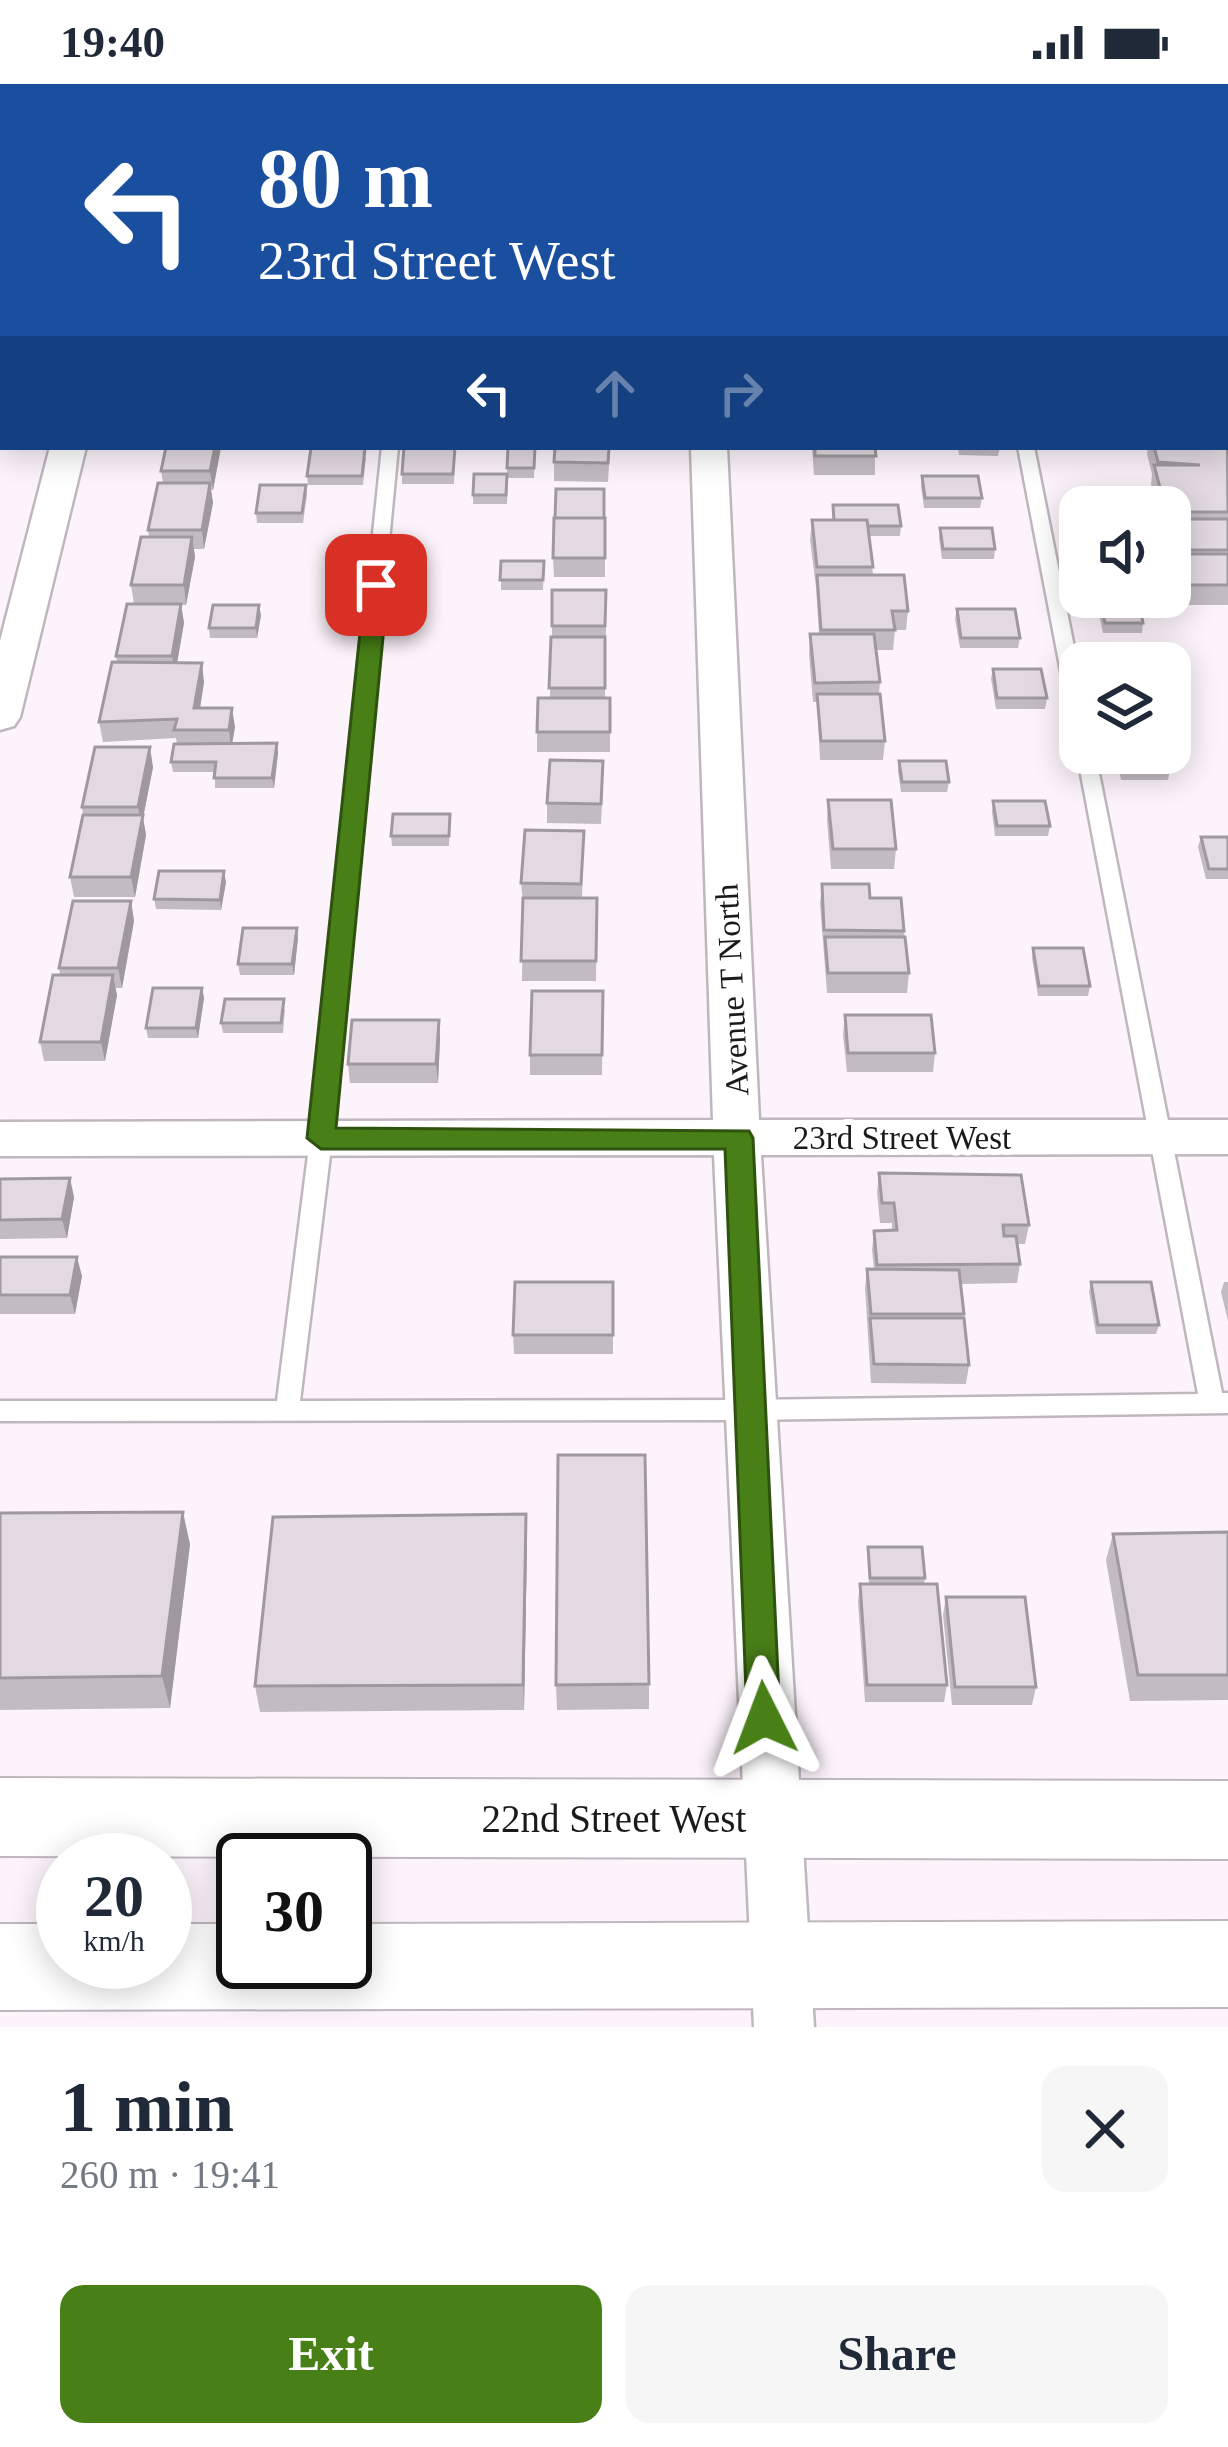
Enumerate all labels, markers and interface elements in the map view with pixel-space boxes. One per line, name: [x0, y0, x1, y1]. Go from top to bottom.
text: 19:40: [60, 17, 165, 67]
icon: left: [60, 132, 216, 288]
text: 80 m: [258, 132, 433, 225]
text: 23rd Street West: [258, 231, 616, 291]
icon: left: [456, 360, 522, 426]
icon: ahead: [582, 360, 648, 426]
icon: right: [708, 360, 774, 426]
map controls: [1059, 486, 1191, 774]
button: sound: [1059, 486, 1191, 618]
pin: [325, 534, 427, 636]
icon: arrive: [343, 552, 409, 618]
button: layers: [1059, 642, 1191, 774]
street label: Avenue T North: [708, 882, 756, 1097]
street label: 23rd Street West: [793, 1120, 1011, 1156]
position arrow: [701, 1655, 827, 1781]
street label: 22nd Street West: [482, 1797, 747, 1840]
speed limit sign: 30: [216, 1833, 372, 1989]
text: 20: [84, 1863, 144, 1929]
text: km/h: [83, 1924, 145, 1957]
button: close: [1042, 2066, 1168, 2192]
text: 1 min: [60, 2067, 234, 2147]
text: 260 m · 19:41: [60, 2153, 280, 2196]
button: Exit: [60, 2285, 602, 2423]
button: Share: [626, 2285, 1168, 2423]

